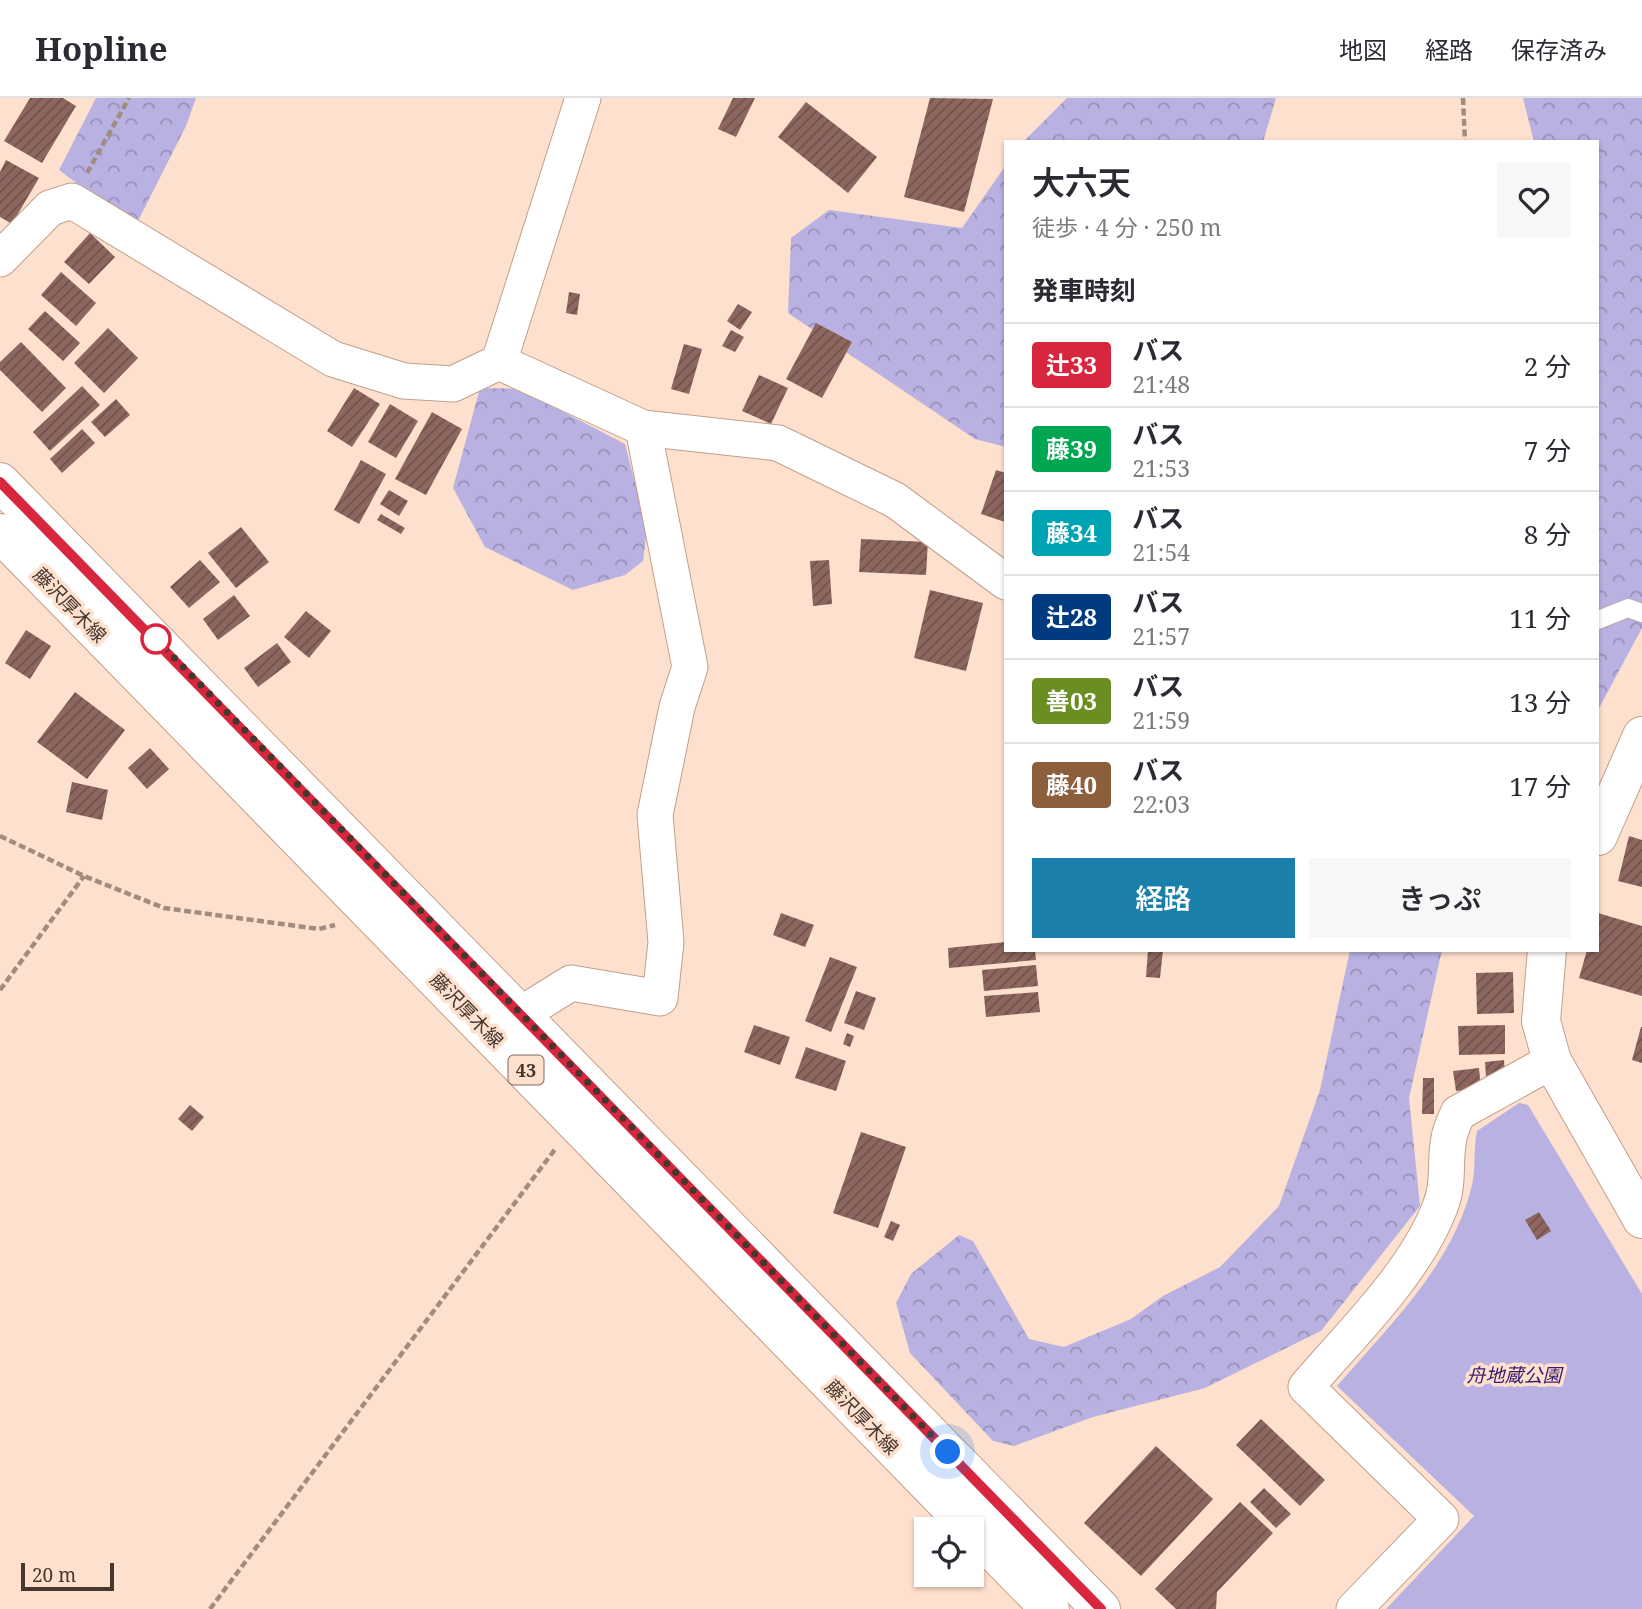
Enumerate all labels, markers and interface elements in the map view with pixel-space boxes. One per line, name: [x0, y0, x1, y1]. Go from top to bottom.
text: Hopline: [35, 26, 168, 71]
text: 地図: [1339, 33, 1387, 66]
text: 経路: [1425, 33, 1473, 66]
text: 保存済み: [1511, 33, 1607, 66]
text: 大六天: [1032, 160, 1131, 205]
button: heart: [1497, 163, 1571, 237]
text: 徒歩 · 4 分 · 250 m: [1032, 211, 1222, 243]
text: 発車時刻: [1032, 272, 1136, 308]
text: バス: [1132, 332, 1184, 368]
text: 辻33: [1046, 348, 1097, 381]
text: 2 分: [1524, 348, 1571, 384]
text: 21:48: [1132, 368, 1190, 400]
text: バス: [1132, 416, 1184, 452]
text: 藤39: [1046, 432, 1097, 465]
text: 7 分: [1524, 432, 1571, 468]
text: 21:53: [1132, 452, 1190, 484]
text: バス: [1132, 500, 1184, 536]
text: 藤34: [1046, 516, 1097, 549]
text: 8 分: [1524, 516, 1571, 552]
text: 21:54: [1132, 536, 1190, 568]
street label: 藤沢厚木線: [28, 562, 112, 648]
text: バス: [1132, 584, 1184, 620]
text: 辻28: [1046, 600, 1097, 633]
text: 11 分: [1509, 600, 1571, 636]
text: 21:57: [1132, 620, 1190, 652]
unlabelled marker: [141, 624, 171, 654]
text: バス: [1132, 668, 1184, 704]
text: 善03: [1046, 684, 1097, 717]
text: 13 分: [1509, 684, 1571, 720]
text: 21:59: [1132, 704, 1190, 736]
text: バス: [1132, 752, 1184, 788]
text: 藤40: [1046, 768, 1097, 801]
text: 17 分: [1509, 768, 1571, 804]
text: 22:03: [1132, 788, 1190, 820]
button: 経路: [1032, 858, 1295, 938]
button: きっぷ: [1309, 858, 1571, 938]
street label: 藤沢厚木線: [425, 967, 509, 1053]
road number: 43: [508, 1056, 544, 1085]
park label: 舟地蔵公園: [1466, 1362, 1564, 1388]
street label: 藤沢厚木線: [820, 1374, 904, 1460]
your location: [930, 1434, 965, 1469]
map controls: [914, 1517, 984, 1587]
button: locate: [914, 1517, 984, 1587]
scale bar: [21, 1560, 114, 1592]
text: 20 m: [32, 1562, 76, 1588]

